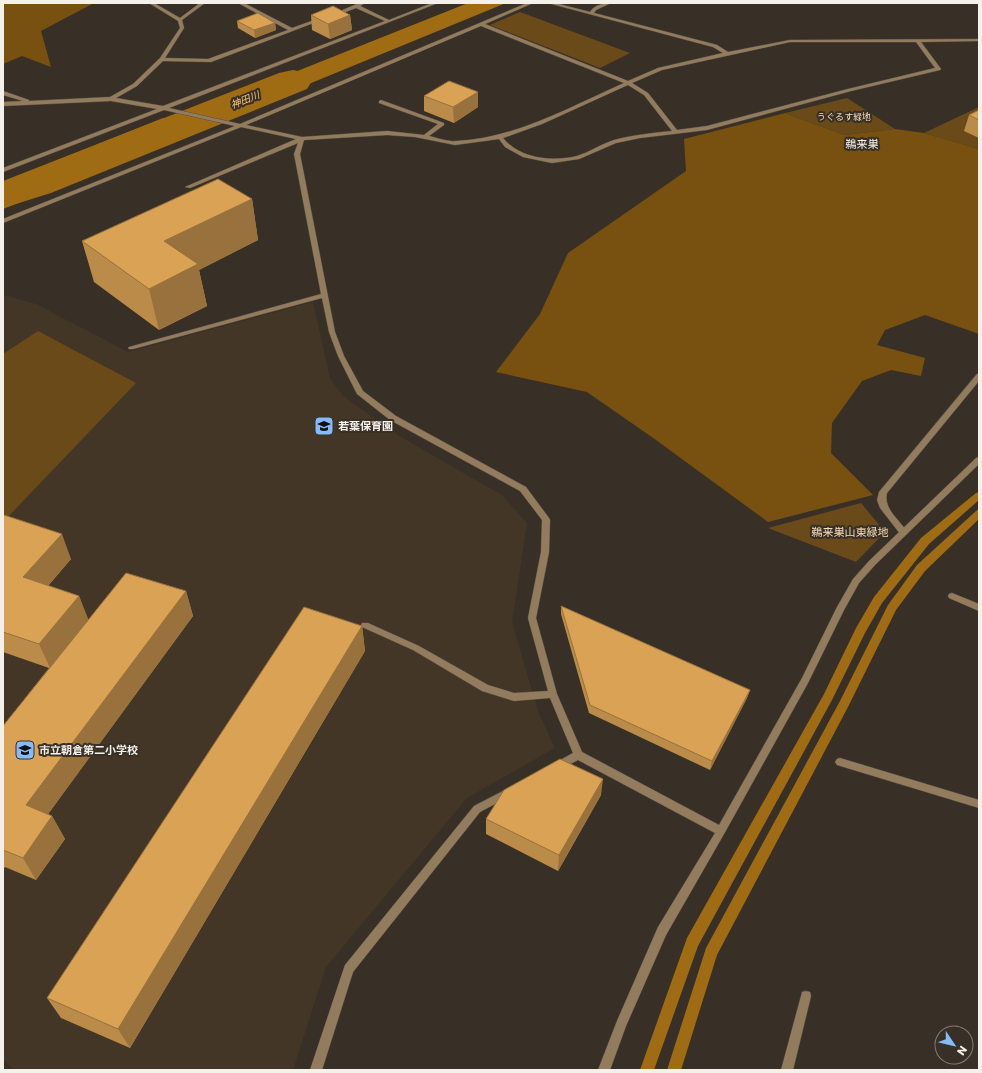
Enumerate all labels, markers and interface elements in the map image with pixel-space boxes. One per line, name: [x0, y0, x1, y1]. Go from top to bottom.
water label: 神田川: [228, 87, 263, 113]
park label: うぐるす緑地: [817, 111, 871, 123]
district label: 鵜来巣: [846, 136, 879, 152]
school or university icon: 若葉保育園: [313, 415, 335, 437]
place label: 若葉保育園: [338, 418, 393, 434]
park label: 鵜来巣山東緑地: [812, 524, 889, 540]
school or university icon: 市立朝倉第二小学校: [14, 739, 36, 761]
place label: 市立朝倉第二小学校: [39, 742, 138, 758]
north arrow: [934, 1025, 974, 1065]
text: N: [953, 1043, 971, 1059]

